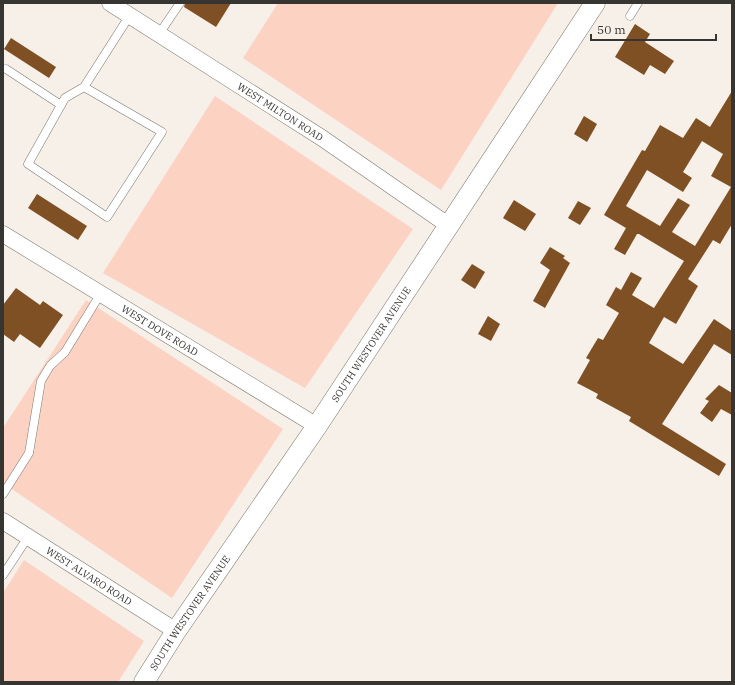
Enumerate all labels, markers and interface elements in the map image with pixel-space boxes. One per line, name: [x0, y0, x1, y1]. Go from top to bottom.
scale bar: [591, 16, 716, 42]
text: 50 m: [597, 22, 626, 37]
street label: WEST MILTON ROAD: [235, 80, 326, 144]
street label: SOUTH WESTOVER AVENUE: [329, 284, 414, 405]
street label: WEST DOVE ROAD: [119, 302, 201, 359]
street label: WEST ALVARO ROAD: [43, 544, 134, 608]
street label: SOUTH WESTOVER AVENUE: [147, 553, 233, 673]

